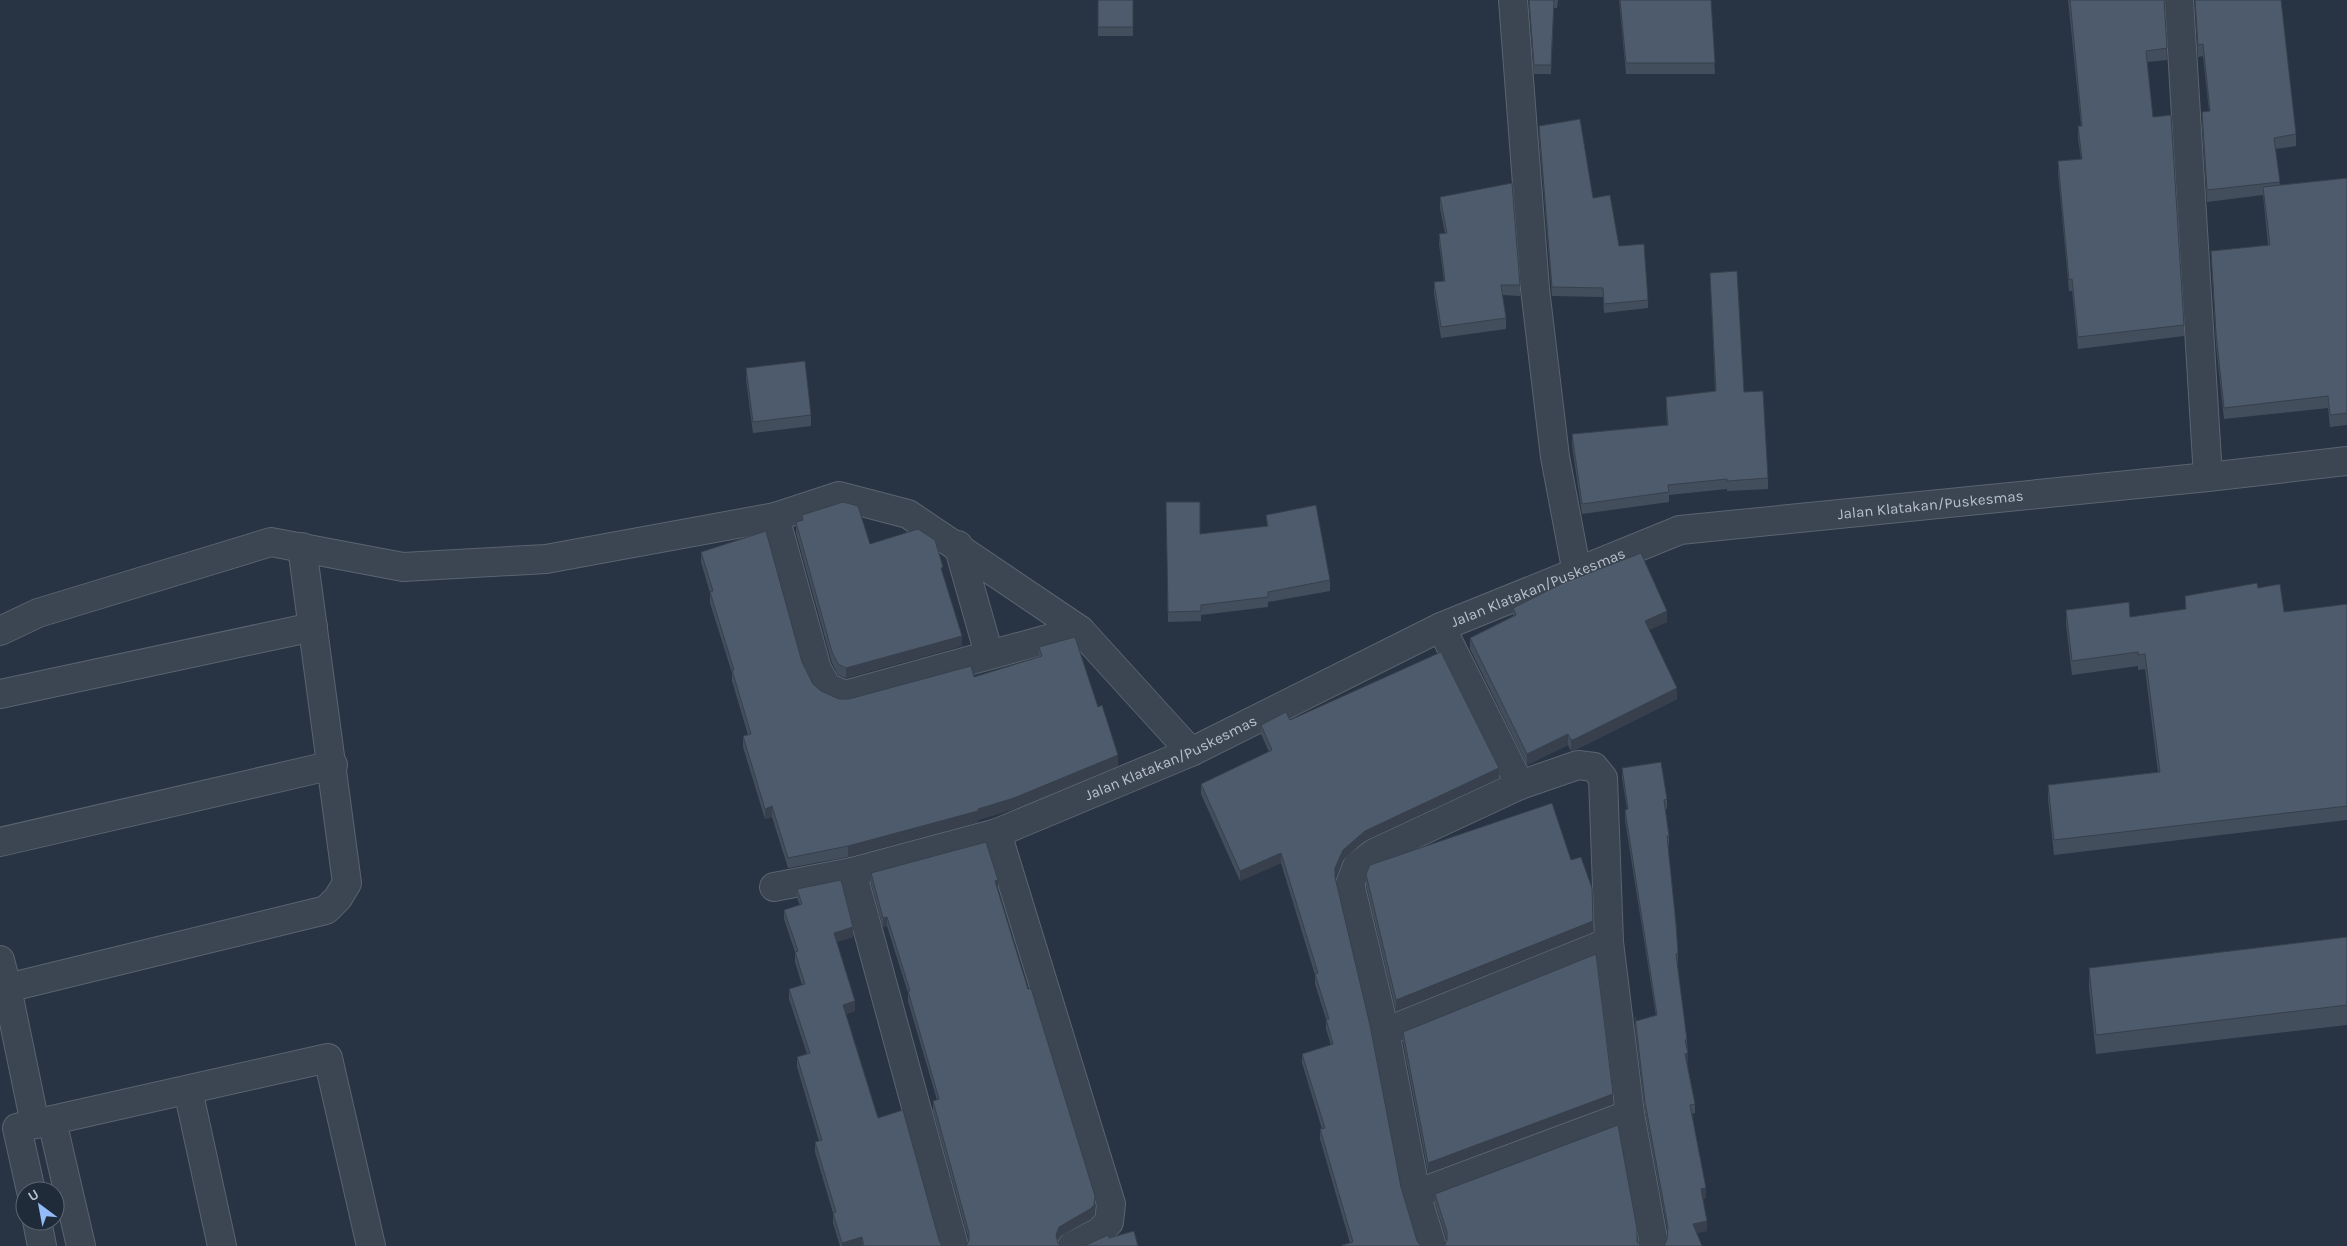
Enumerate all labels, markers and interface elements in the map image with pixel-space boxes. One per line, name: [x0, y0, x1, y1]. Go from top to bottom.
street label: Jalan Klatakan/Puskesmas: [1837, 487, 2024, 523]
street label: Jalan Klatakan/Puskesmas: [1448, 544, 1628, 631]
street label: Jalan Klatakan/Puskesmas: [1082, 712, 1260, 804]
north arrow: [15, 1181, 65, 1231]
text: U: [25, 1186, 42, 1205]

